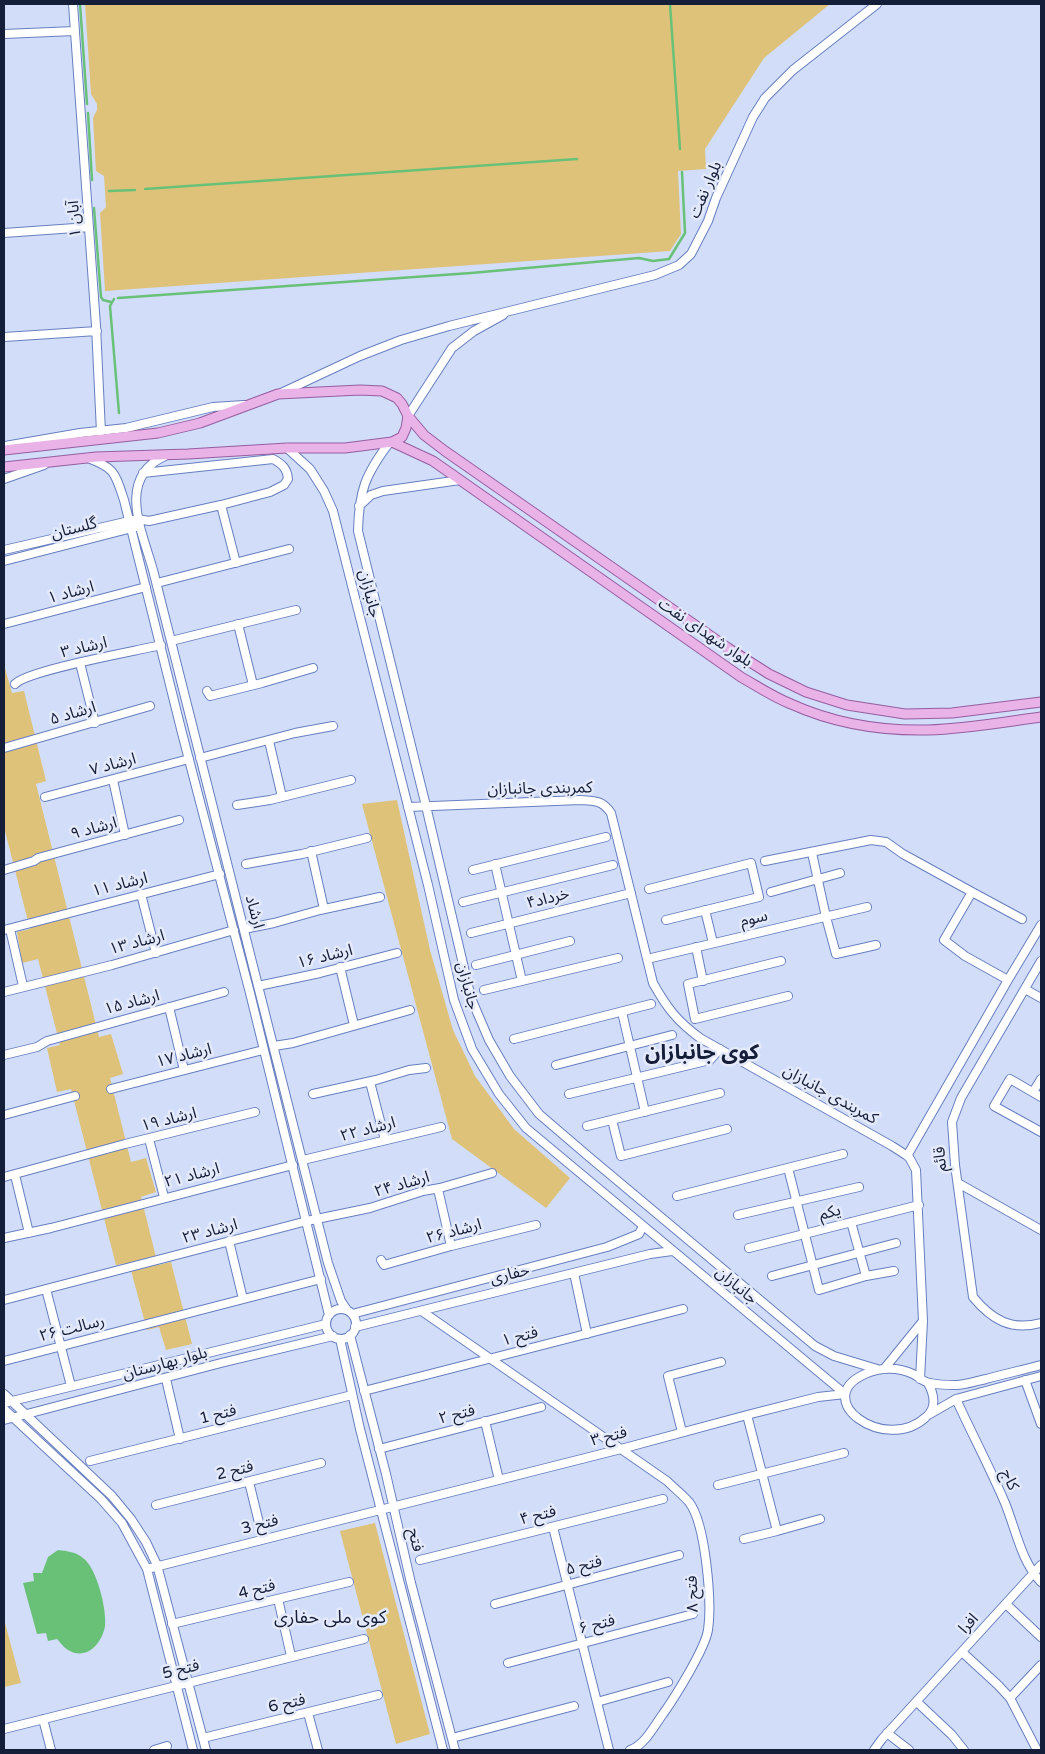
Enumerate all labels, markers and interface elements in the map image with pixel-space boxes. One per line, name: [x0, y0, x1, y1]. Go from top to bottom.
street label: بلوار نفت: [685, 159, 727, 221]
street label: آبان ۱: [64, 200, 86, 238]
street label: گلستان: [49, 514, 99, 544]
street label: جانبازان: [354, 568, 384, 620]
street label: ارشاد ۱: [46, 578, 96, 608]
street label: بلوار شهدای نفت: [654, 594, 756, 672]
street label: ارشاد ۳: [59, 633, 109, 663]
street label: ارشاد ۵: [48, 698, 98, 730]
street label: ارشاد ۷: [88, 750, 138, 780]
street label: کمربندی جانبازان: [487, 778, 593, 800]
street label: ارشاد ۹: [69, 814, 119, 844]
street label: ارشاد ۱۱: [90, 869, 150, 901]
street label: خرداد۴: [525, 884, 571, 914]
street label: ارشاد: [240, 893, 268, 931]
street label: سوم: [738, 907, 770, 931]
street label: ارشاد ۱۳: [107, 926, 167, 960]
street label: ارشاد ۱۶: [295, 941, 355, 973]
street label: جانبازان: [451, 960, 483, 1012]
street label: ارشاد ۱۵: [102, 986, 162, 1020]
street label: ارشاد ۱۷: [154, 1040, 214, 1072]
district label: کوی جانبازان: [645, 1040, 759, 1066]
street label: کمربندی جانبازان: [779, 1061, 881, 1129]
street label: ارشاد ۱۹: [139, 1104, 199, 1136]
street label: ارشاد ۲۲: [338, 1113, 398, 1147]
street label: قائم: [930, 1146, 952, 1172]
street label: ارشاد ۲۱: [162, 1159, 222, 1193]
street label: ارشاد ۲۴: [372, 1168, 432, 1202]
street label: یکم: [817, 1201, 843, 1225]
street label: ارشاد ۲۳: [180, 1215, 240, 1249]
street label: ارشاد ۲۶: [424, 1215, 484, 1249]
street label: حفاری: [488, 1261, 532, 1289]
street label: جانبازان: [711, 1263, 761, 1309]
street label: رسالت ۲۶: [37, 1312, 107, 1346]
street label: فتح ۱: [500, 1323, 540, 1351]
street label: بلوار بهارستان: [120, 1343, 210, 1385]
street label: فتح 1: [197, 1401, 239, 1429]
street label: فتح ۲: [437, 1401, 477, 1429]
street label: فتح ۳: [589, 1423, 629, 1451]
street label: فتح 2: [214, 1457, 256, 1485]
street label: کاج: [996, 1466, 1022, 1494]
street label: فتح ۴: [518, 1502, 558, 1530]
street label: فتح 3: [239, 1511, 281, 1539]
street label: فتح: [403, 1526, 427, 1554]
street label: فتح ۵: [564, 1552, 604, 1580]
street label: فتح ۸: [683, 1575, 703, 1613]
street label: فتح 4: [236, 1576, 278, 1604]
district label: کوی ملی حفاری: [274, 1607, 386, 1629]
street label: افرا: [955, 1610, 983, 1638]
street label: فتح ۶: [577, 1611, 617, 1639]
street label: فتح 5: [160, 1656, 202, 1684]
street label: فتح 6: [266, 1690, 308, 1718]

